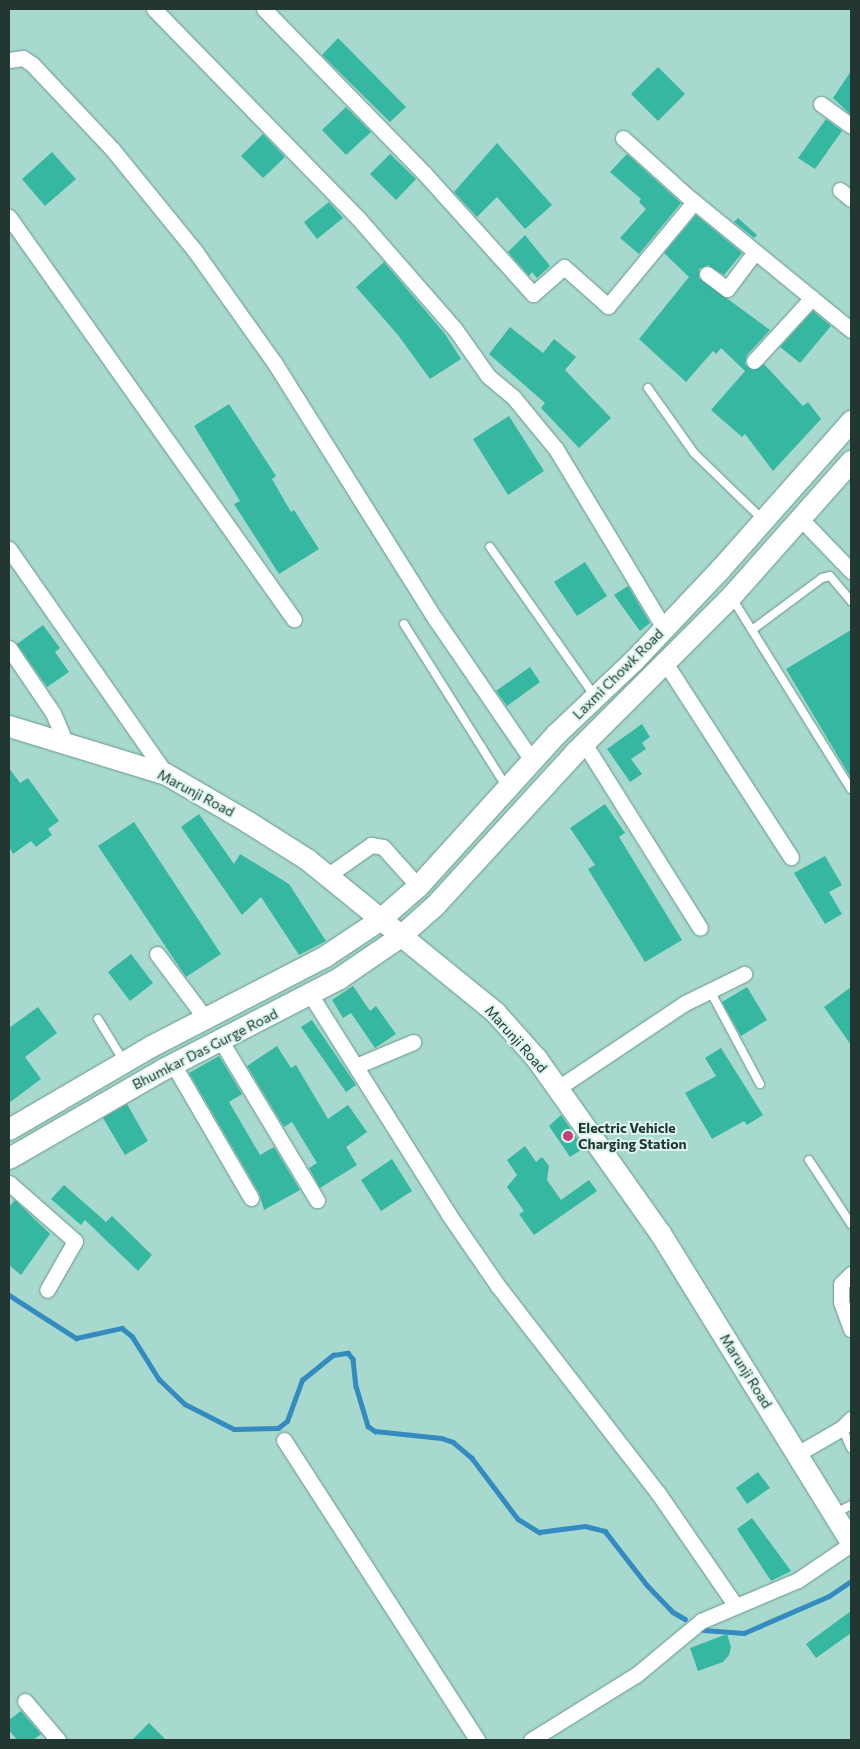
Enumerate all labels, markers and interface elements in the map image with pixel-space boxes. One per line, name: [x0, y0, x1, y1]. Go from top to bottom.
street label: Laxmi Chowk Road: [569, 625, 667, 723]
street label: Marunji Road: [155, 766, 237, 820]
street label: Marunji Road: [481, 1002, 551, 1076]
street label: Bhumkar Das Gurge Road: [130, 1005, 280, 1093]
place label: Electric Vehicle Charging Station: [578, 1120, 687, 1152]
marker: Electric Vehicle Charging Station: [562, 1130, 574, 1142]
street label: Marunji Road: [716, 1331, 776, 1411]

